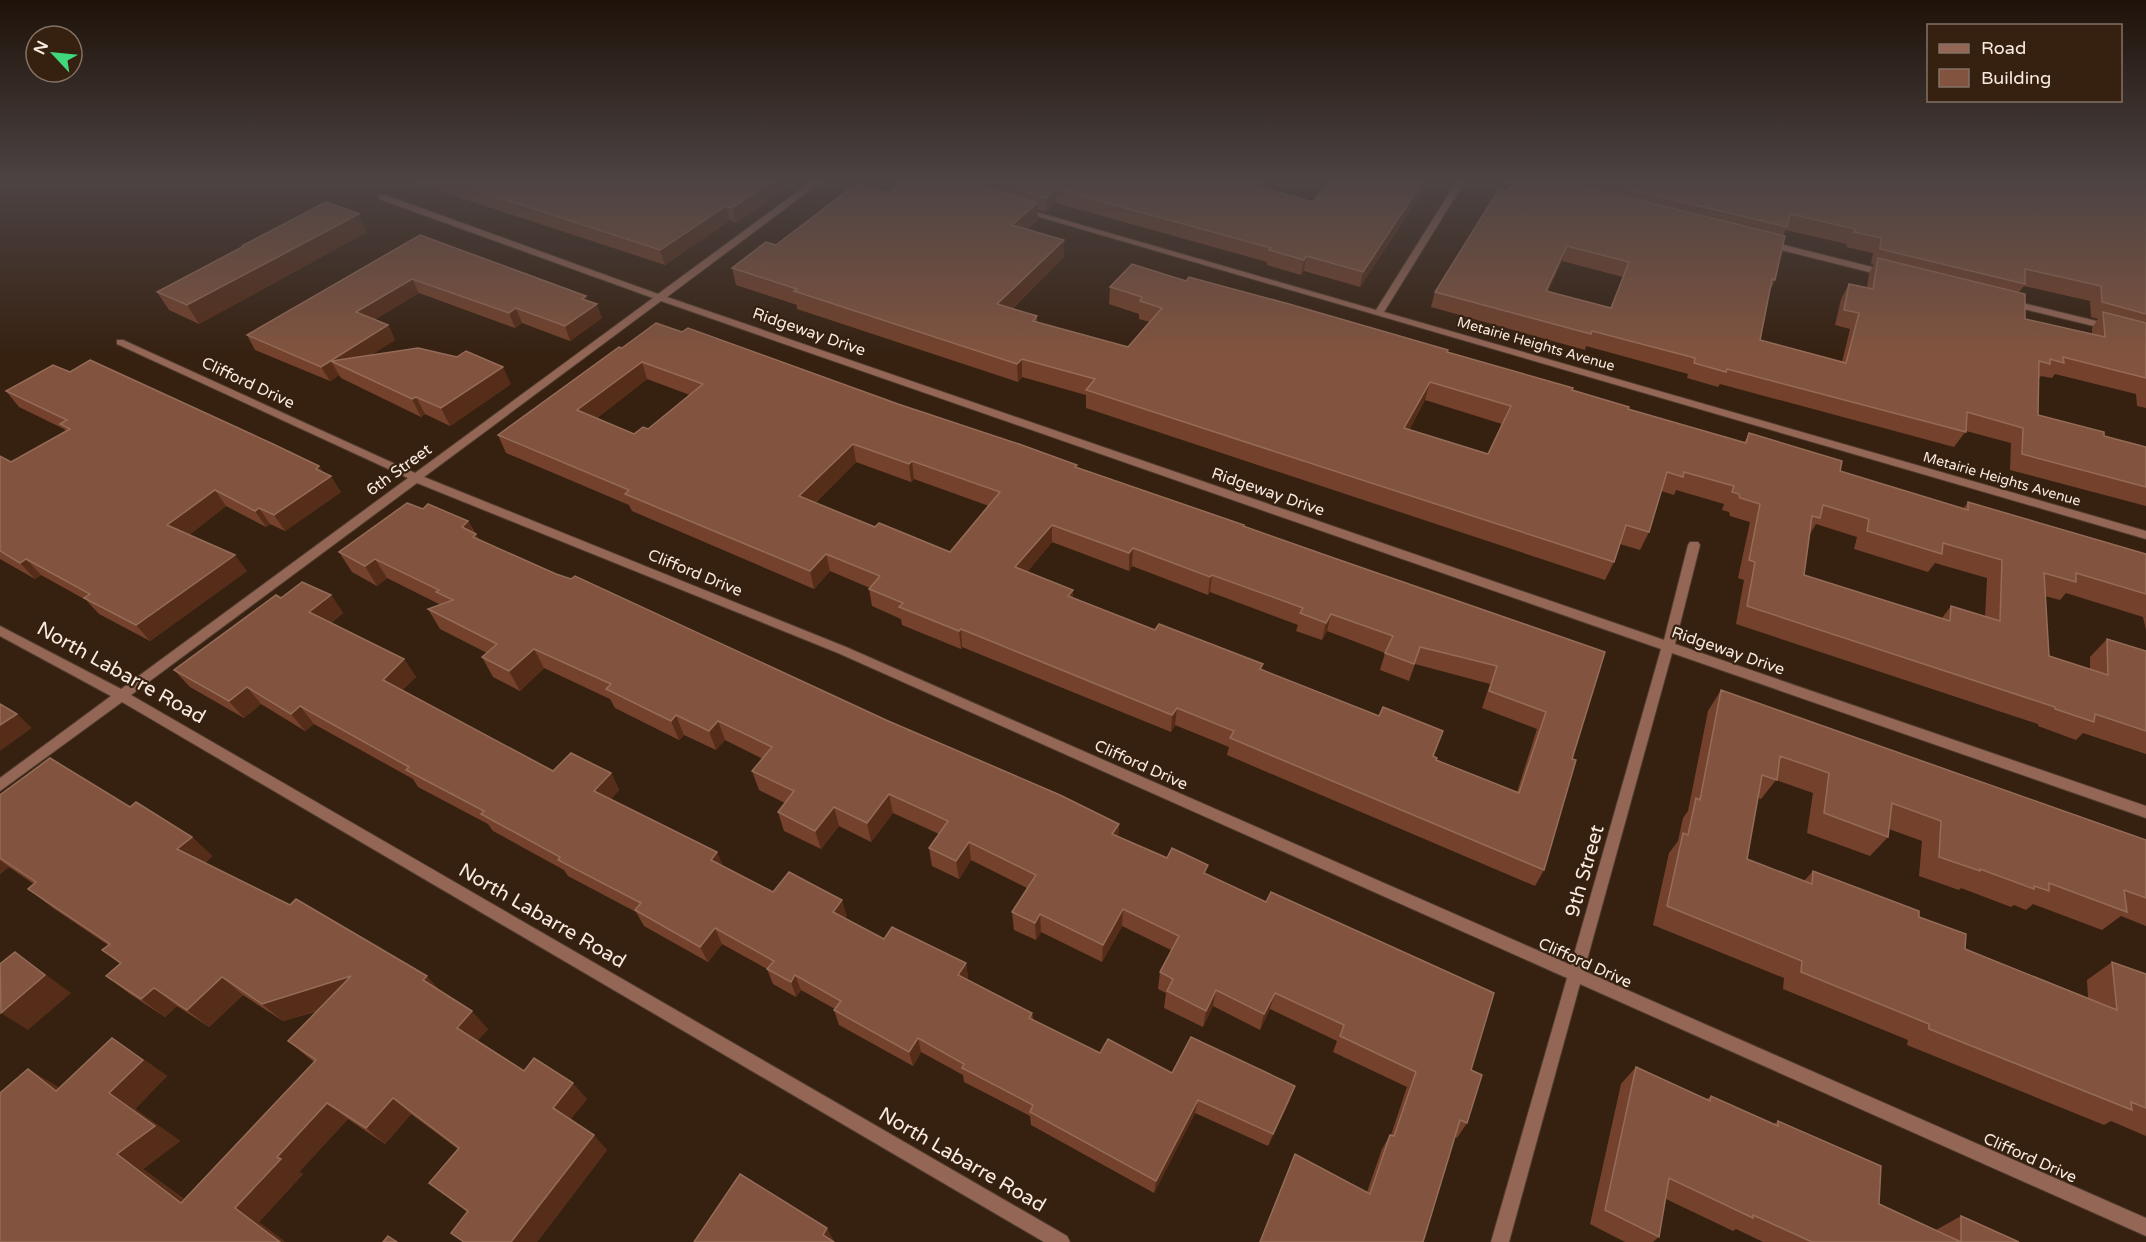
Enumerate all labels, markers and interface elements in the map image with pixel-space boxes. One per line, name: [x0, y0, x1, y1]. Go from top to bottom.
north arrow: [24, 24, 84, 84]
legend: [1927, 24, 2122, 102]
text: Road: [1981, 37, 2026, 59]
text: N: [30, 38, 53, 58]
text: Building: [1981, 67, 2051, 89]
street label: Ridgeway Drive: [750, 303, 868, 361]
street label: Metairie Heights Avenue: [1455, 313, 1617, 375]
street label: Clifford Drive: [198, 353, 298, 413]
street label: 6th Street: [362, 440, 436, 500]
street label: Metairie Heights Avenue: [1921, 448, 2083, 510]
street label: Ridgeway Drive: [1209, 463, 1327, 521]
street label: Clifford Drive: [645, 545, 745, 601]
street label: North Labarre Road: [33, 617, 209, 729]
street label: Ridgeway Drive: [1669, 622, 1787, 680]
street label: Clifford Drive: [1091, 735, 1191, 795]
street label: 9th Street: [1560, 822, 1610, 920]
street label: North Labarre Road: [454, 858, 630, 974]
street label: Clifford Drive: [1535, 933, 1635, 993]
street label: North Labarre Road: [874, 1102, 1050, 1218]
street label: Clifford Drive: [1980, 1128, 2080, 1188]

